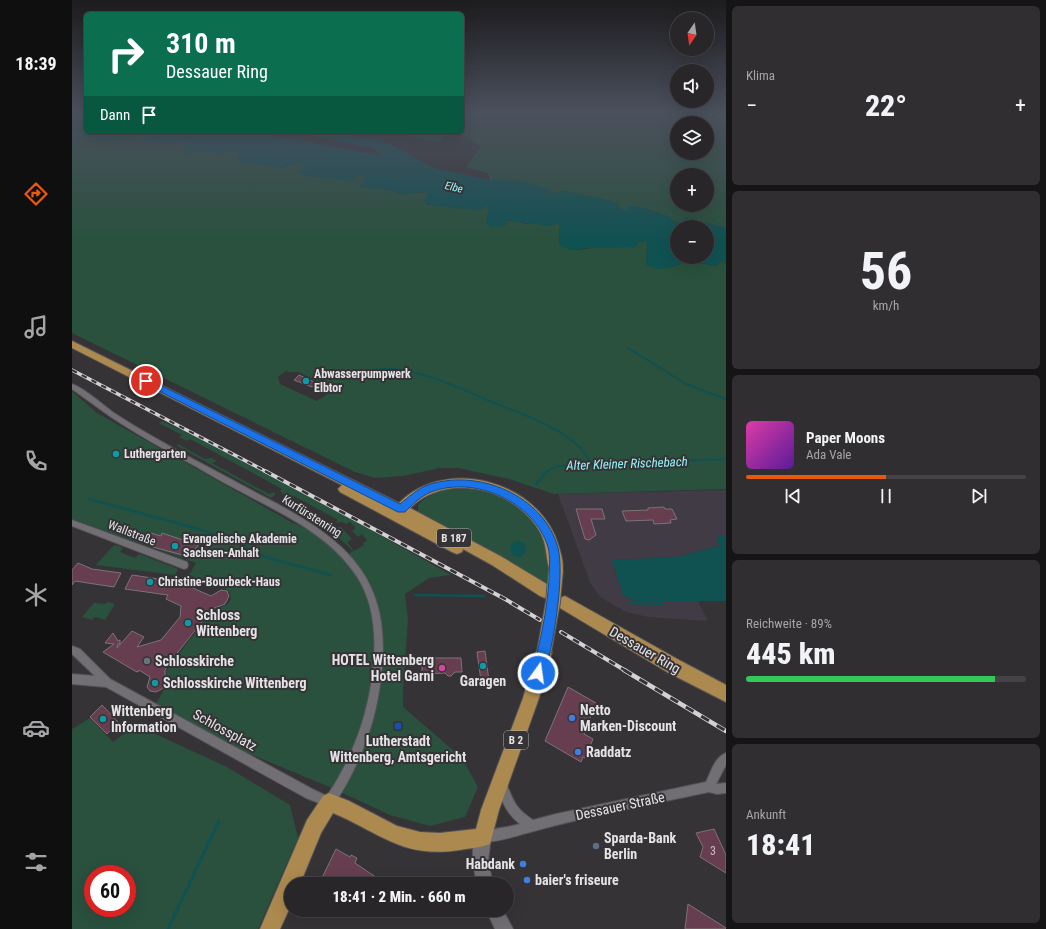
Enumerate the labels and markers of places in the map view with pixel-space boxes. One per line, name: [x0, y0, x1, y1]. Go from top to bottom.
pin: [129, 364, 163, 398]
place label: Abwasserpumpwerk Elbtor: [314, 367, 411, 395]
marker: Abwasserpumpwerk Elbtor: [301, 376, 311, 386]
place label: Luthergarten: [124, 447, 186, 461]
marker: Luthergarten: [111, 449, 121, 459]
place label: Evangelische Akademie Sachsen-Anhalt: [183, 532, 297, 560]
marker: Evangelische Akademie Sachsen-Anhalt: [170, 541, 180, 551]
place label: Christine-Bourbeck-Haus: [158, 575, 281, 589]
marker: Christine-Bourbeck-Haus: [145, 577, 155, 587]
place label: Schloss Wittenberg: [196, 607, 257, 639]
marker: Schloss Wittenberg: [183, 618, 193, 628]
place label: HOTEL Wittenberg Hotel Garni: [332, 652, 434, 684]
place label: Schlosskirche: [155, 653, 234, 669]
marker: Schlosskirche: [142, 656, 152, 666]
marker: Garagen: [478, 661, 488, 671]
marker: HOTEL Wittenberg Hotel Garni: [437, 663, 447, 673]
place label: Garagen: [460, 673, 506, 689]
place label: Schlosskirche Wittenberg: [163, 675, 306, 691]
marker: Schlosskirche Wittenberg: [150, 678, 160, 688]
place label: Netto Marken-Discount: [580, 702, 676, 734]
place label: Wittenberg Information: [111, 703, 177, 735]
marker: Netto Marken-Discount: [567, 713, 577, 723]
marker: Wittenberg Information: [98, 714, 108, 724]
marker: Lutherstadt Wittenberg, Amtsgericht: [393, 721, 403, 731]
place label: Lutherstadt Wittenberg, Amtsgericht: [330, 733, 466, 765]
place label: Raddatz: [586, 744, 631, 760]
marker: Raddatz: [573, 747, 583, 757]
place label: Sparda-Bank Berlin: [604, 830, 677, 862]
marker: Sparda-Bank Berlin: [591, 841, 601, 851]
place label: Habdank: [466, 856, 515, 872]
marker: Habdank: [518, 859, 528, 869]
place label: baier's friseure: [535, 872, 619, 888]
marker: baier's friseure: [522, 875, 532, 885]

